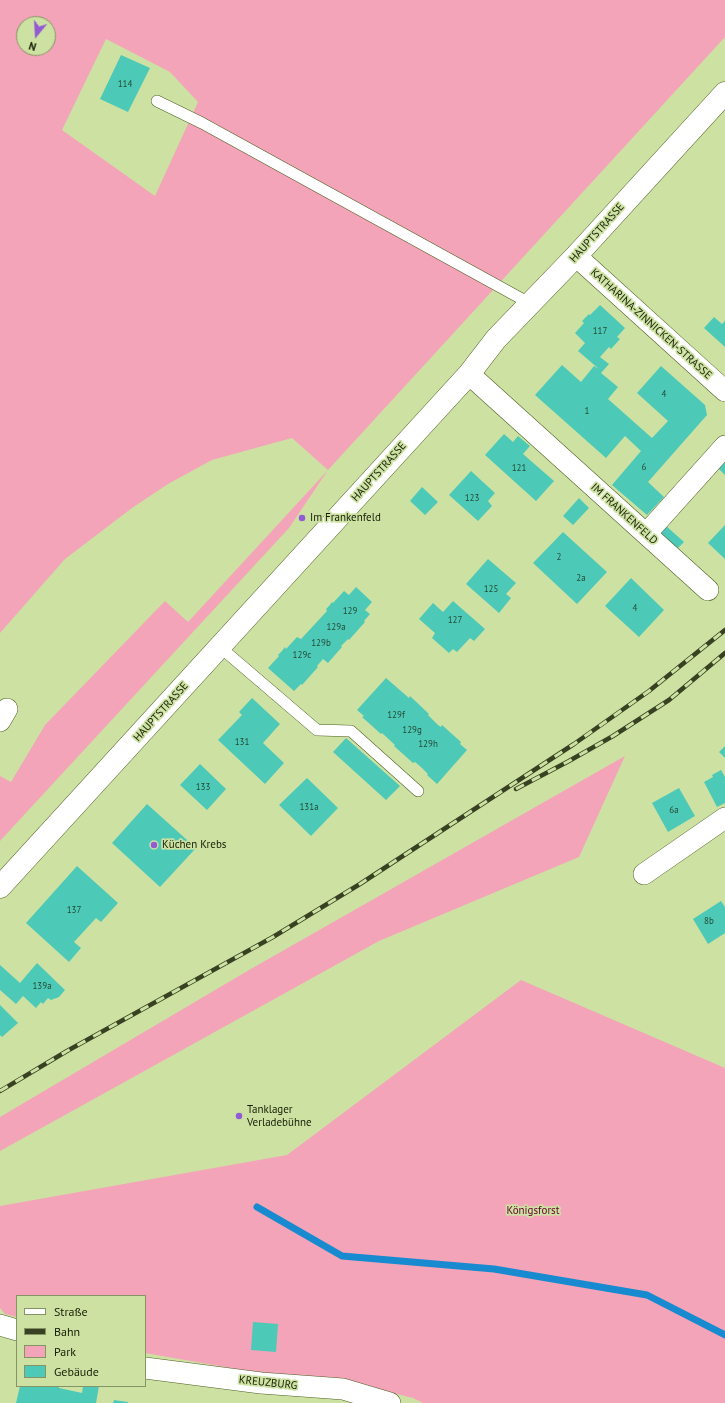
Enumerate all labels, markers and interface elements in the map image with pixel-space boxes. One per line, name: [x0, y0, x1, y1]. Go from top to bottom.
north arrow: [16, 16, 56, 56]
text: N: [27, 39, 38, 54]
house number: 114: [118, 79, 132, 89]
street label: HAUPTSTRASSE: [567, 201, 627, 265]
street label: KATHARINA-ZINNICKEN-STRASSE: [588, 266, 714, 382]
house number: 117: [593, 326, 607, 336]
house number: 4: [662, 389, 666, 399]
house number: 1: [585, 406, 589, 416]
street label: HAUPTSTRASSE: [349, 440, 409, 504]
house number: 6: [642, 462, 646, 472]
house number: 121: [512, 463, 526, 473]
street label: IM FRANKENFELD: [588, 481, 660, 547]
house number: 123: [465, 493, 479, 503]
place label: Im Frankenfeld: [310, 511, 381, 525]
marker: Im Frankenfeld: [297, 513, 307, 523]
house number: 2: [557, 552, 561, 562]
house number: 2a: [576, 573, 586, 583]
house number: 125: [484, 584, 498, 594]
house number: 4: [633, 603, 637, 613]
house number: 129: [343, 606, 357, 616]
house number: 127: [448, 615, 462, 625]
house number: 129a: [326, 622, 346, 632]
house number: 129b: [311, 638, 331, 648]
house number: 129c: [293, 650, 311, 660]
street label: HAUPTSTRASSE: [131, 680, 191, 744]
house number: 129f: [387, 710, 405, 720]
house number: 129g: [402, 725, 422, 735]
house number: 131: [235, 737, 249, 747]
house number: 129h: [418, 739, 438, 749]
house number: 133: [196, 782, 210, 792]
house number: 131a: [299, 802, 319, 812]
house number: 6a: [669, 805, 679, 815]
place label: Küchen Krebs: [162, 838, 226, 852]
marker: Küchen Krebs: [149, 840, 159, 850]
house number: 137: [67, 905, 81, 915]
house number: 8b: [704, 916, 714, 926]
house number: 139a: [32, 981, 52, 991]
place label: Tanklager Verladebühne: [247, 1103, 312, 1129]
marker: Tanklager Verladebühne: [234, 1111, 244, 1121]
park label: Königsforst: [507, 1204, 559, 1218]
legend: [16, 1295, 146, 1387]
text: Straße: [54, 1304, 88, 1319]
text: Bahn: [54, 1324, 80, 1339]
text: Park: [54, 1344, 76, 1359]
text: Gebäude: [54, 1364, 99, 1379]
street label: KREUZBURG: [238, 1373, 298, 1393]

